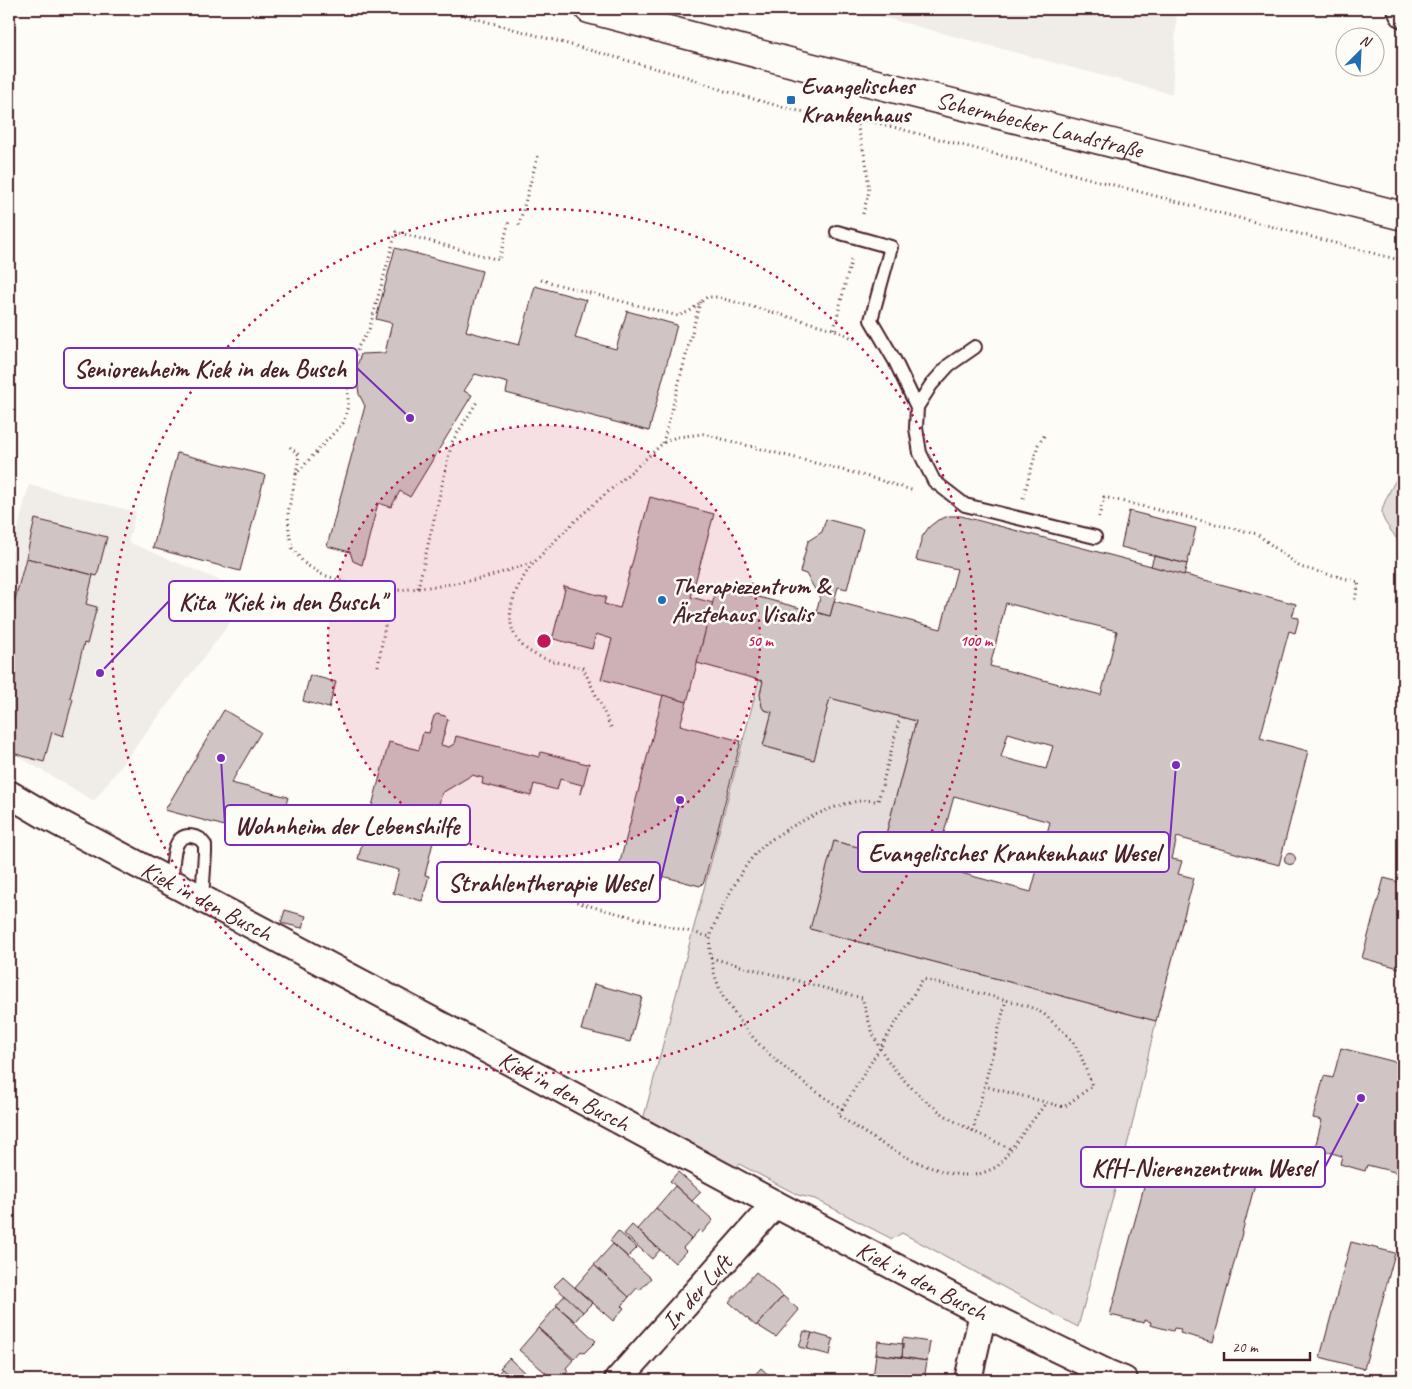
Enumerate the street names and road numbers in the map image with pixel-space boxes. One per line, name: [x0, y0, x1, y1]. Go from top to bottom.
street label: Schermbecker Landstraße: [933, 85, 1148, 166]
street label: Kiek in den Busch: [136, 854, 279, 949]
street label: Kiek in den Busch: [494, 1044, 637, 1139]
street label: Kiek in den Busch: [852, 1234, 994, 1329]
street label: In der Luft: [655, 1247, 739, 1336]

